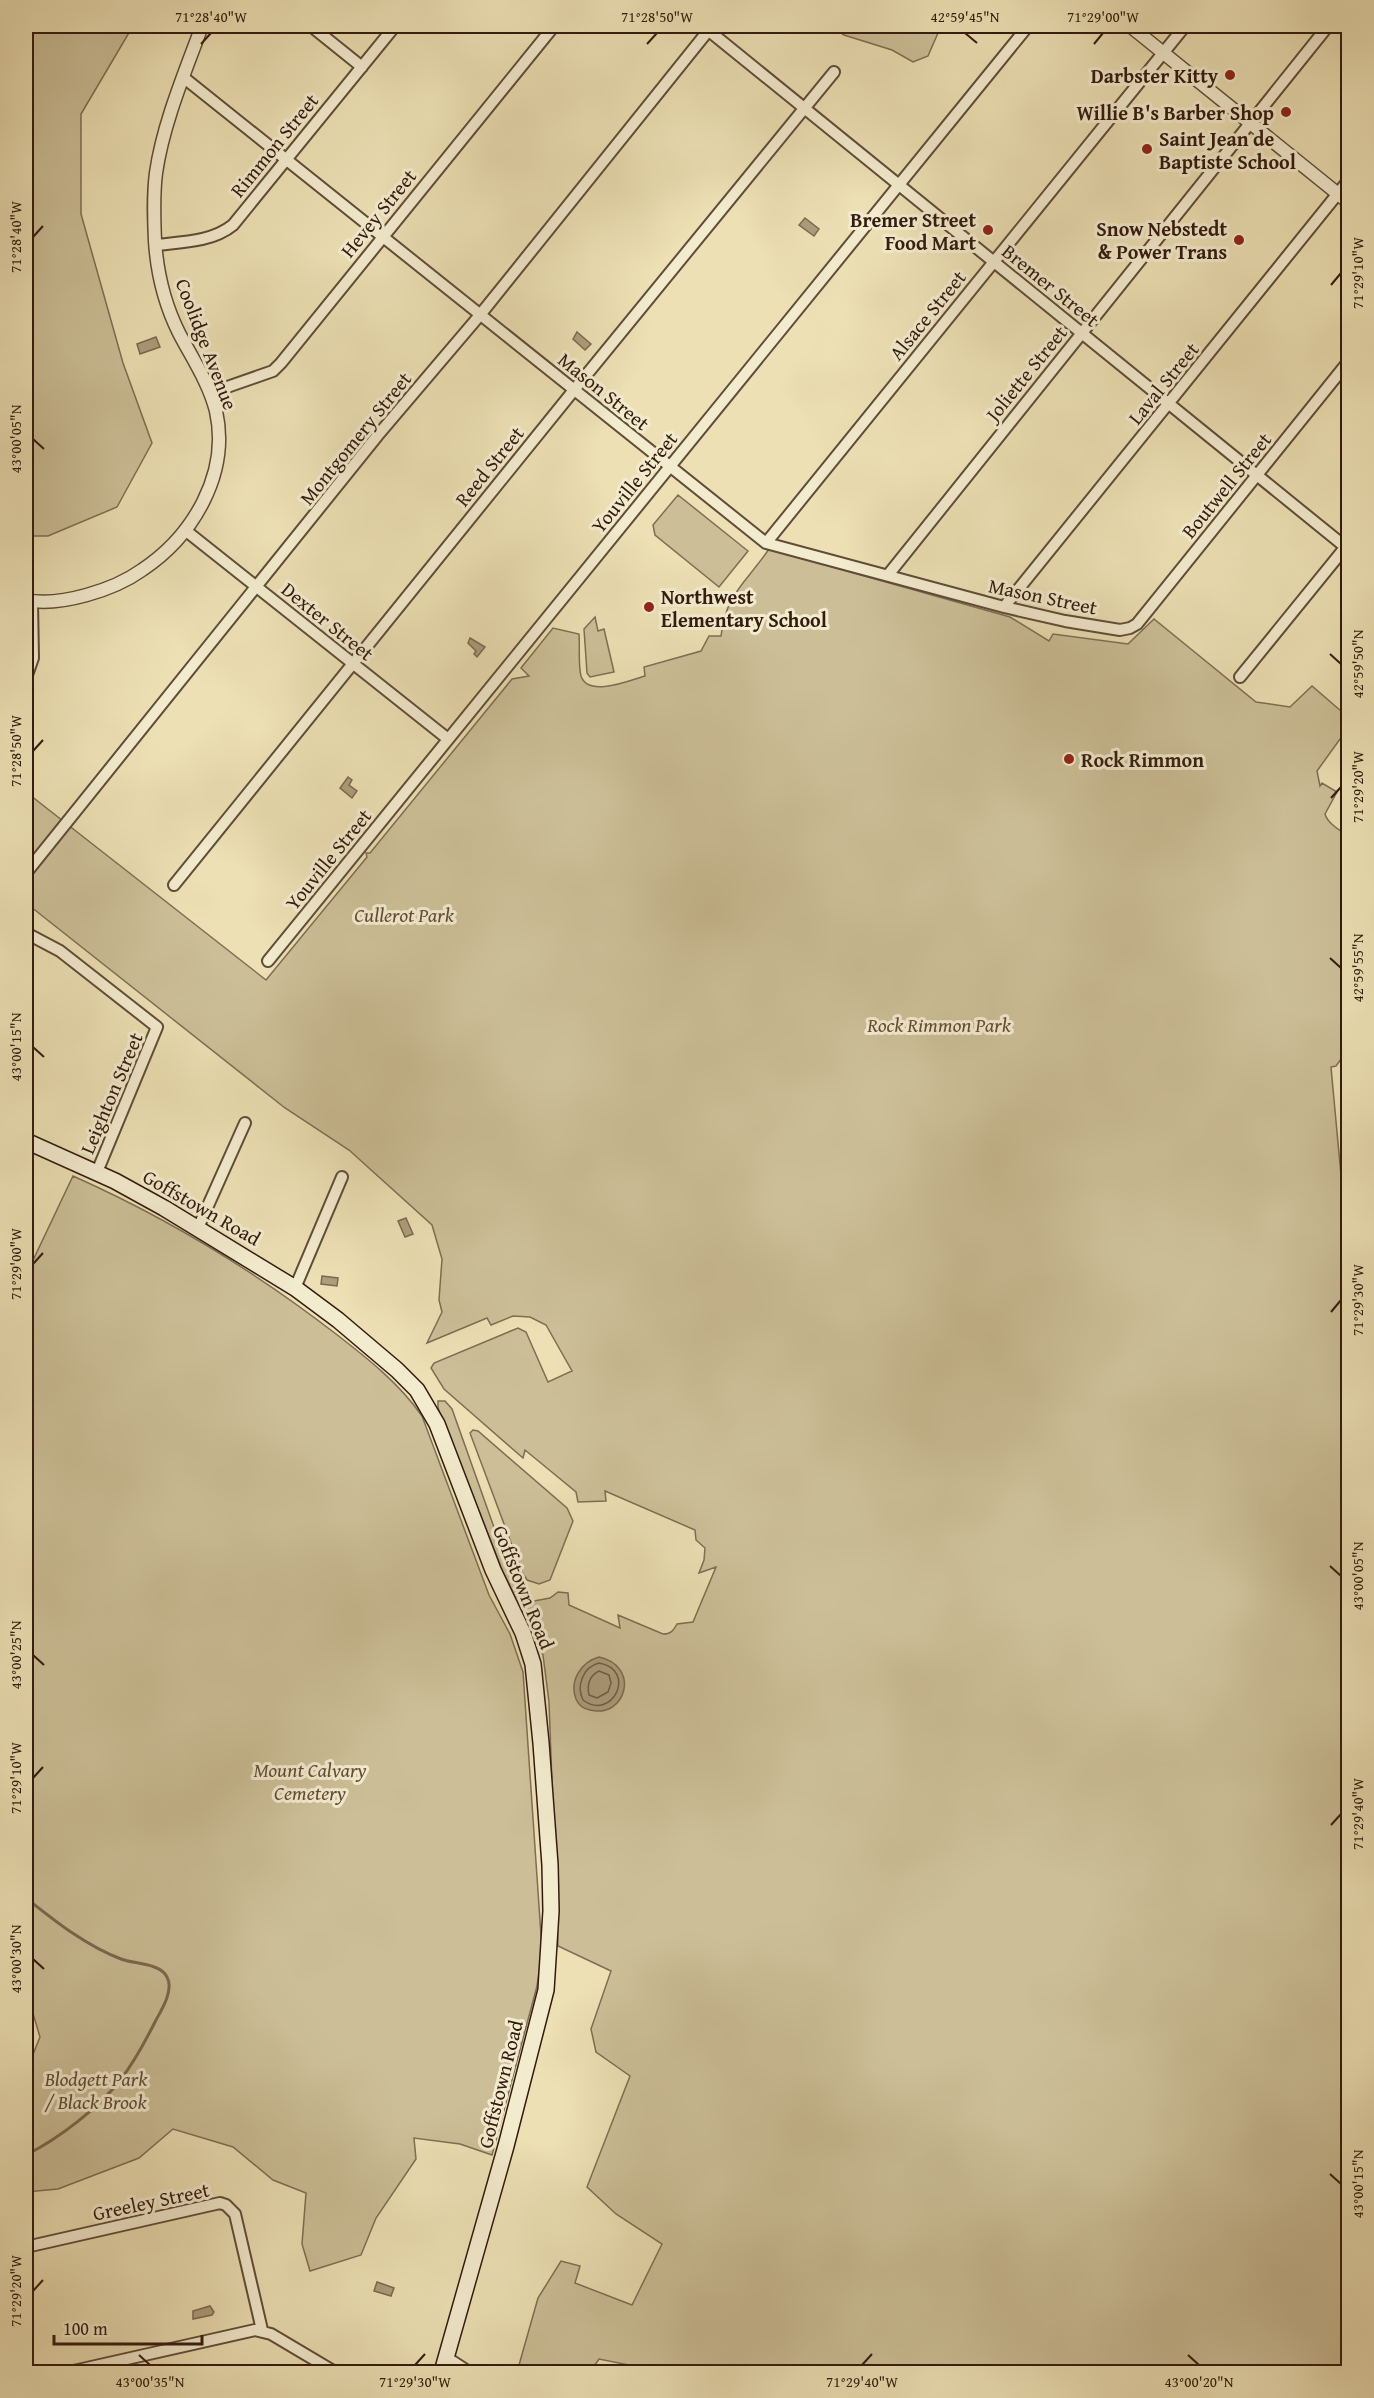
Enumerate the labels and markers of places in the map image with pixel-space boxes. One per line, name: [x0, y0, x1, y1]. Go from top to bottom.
place label: Darbster Kitty: [1091, 61, 1219, 90]
marker: Darbster Kitty: [1223, 68, 1237, 82]
place label: Willie B's Barber Shop: [1077, 98, 1274, 127]
marker: Willie B's Barber Shop: [1279, 105, 1293, 119]
place label: Saint Jean de Baptiste School: [1159, 124, 1296, 176]
marker: Saint Jean de Baptiste School: [1140, 142, 1154, 156]
place label: Bremer Street Food Mart: [850, 205, 976, 257]
place label: Snow Nebstedt & Power Trans: [1096, 214, 1227, 266]
marker: Bremer Street Food Mart: [981, 223, 995, 237]
marker: Snow Nebstedt & Power Trans: [1232, 233, 1246, 247]
place label: Northwest Elementary School: [661, 582, 827, 634]
marker: Northwest Elementary School: [642, 600, 656, 614]
place label: Rock Rimmon: [1081, 745, 1204, 774]
marker: Rock Rimmon: [1062, 752, 1076, 766]

